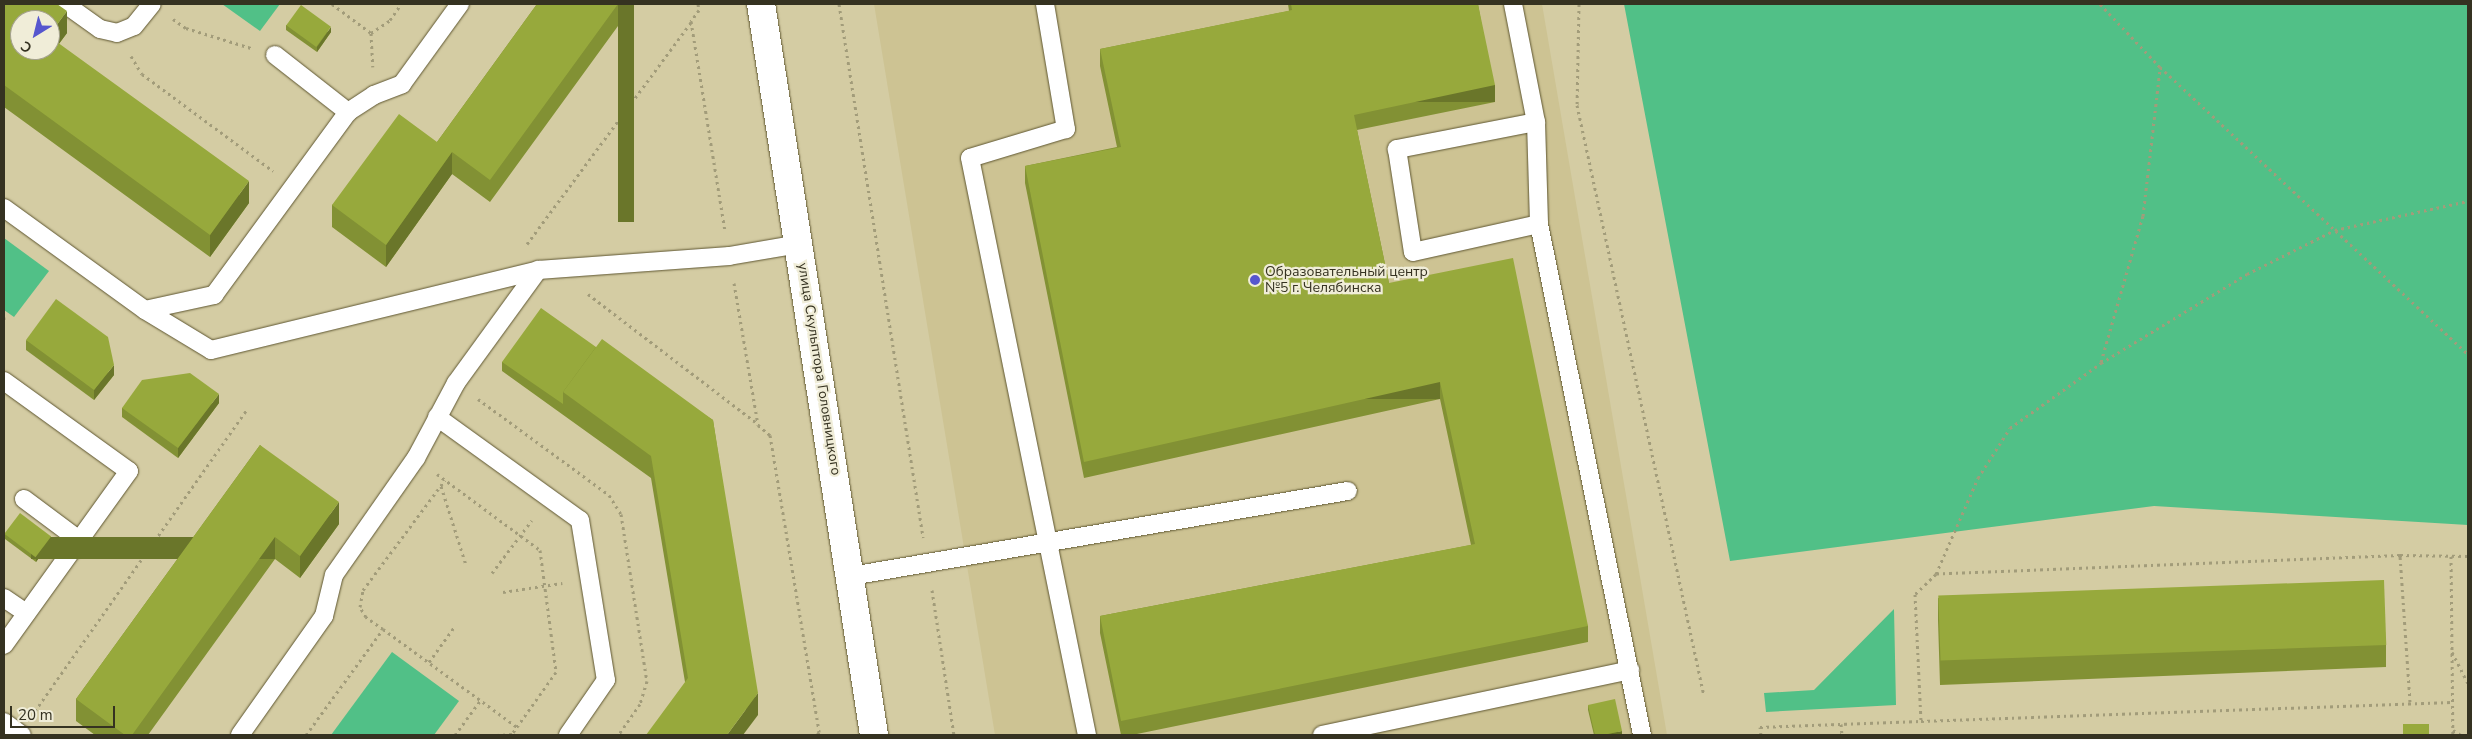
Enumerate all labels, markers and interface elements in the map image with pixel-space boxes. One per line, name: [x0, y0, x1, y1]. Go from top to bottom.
north arrow: [10, 10, 60, 60]
text: С: [17, 36, 36, 57]
street label: улица Скульптора Головницкого: [794, 262, 844, 476]
place label: Образовательный центр №5 г. Челябинска: [1265, 264, 1428, 296]
marker: Образовательный центр №5 г. Челябинска: [1249, 274, 1261, 286]
scale bar: [12, 696, 118, 728]
text: 20 m: [18, 705, 53, 725]

